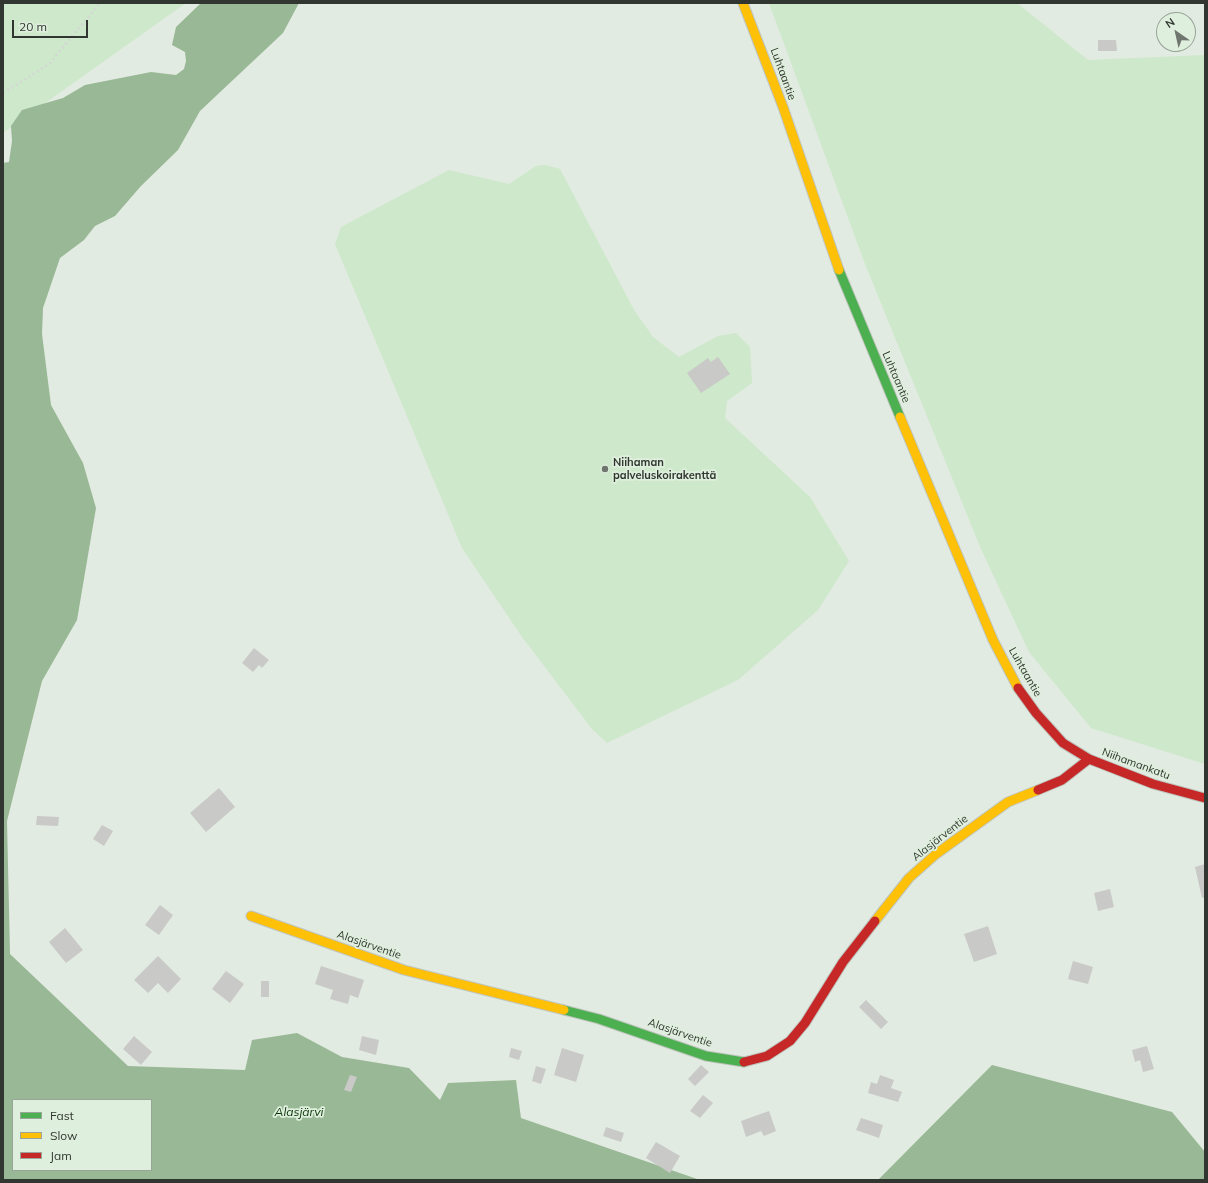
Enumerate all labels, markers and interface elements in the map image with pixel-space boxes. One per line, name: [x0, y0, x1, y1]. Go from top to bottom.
scale bar: [14, 12, 90, 38]
north arrow: [1156, 12, 1196, 52]
text: N: [1162, 15, 1177, 31]
text: 20 m: [19, 19, 47, 34]
street label: Luhtaantie: [767, 46, 799, 102]
street label: Luhtaantie: [879, 349, 913, 405]
place label: Niihaman palveluskoirakenttä: [613, 456, 716, 482]
marker: Niihaman palveluskoirakenttä: [600, 464, 610, 474]
street label: Luhtaantie: [1006, 645, 1044, 699]
street label: Niihamankatu: [1100, 746, 1172, 782]
street label: Alasjärventie: [910, 812, 970, 864]
street label: Alasjärventie: [335, 928, 403, 962]
street label: Alasjärventie: [646, 1016, 714, 1050]
legend: [12, 1099, 152, 1171]
water label: Alasjärvi: [275, 1105, 323, 1119]
text: Fast: [50, 1108, 74, 1123]
text: Slow: [50, 1128, 78, 1143]
text: Jam: [50, 1148, 72, 1163]

